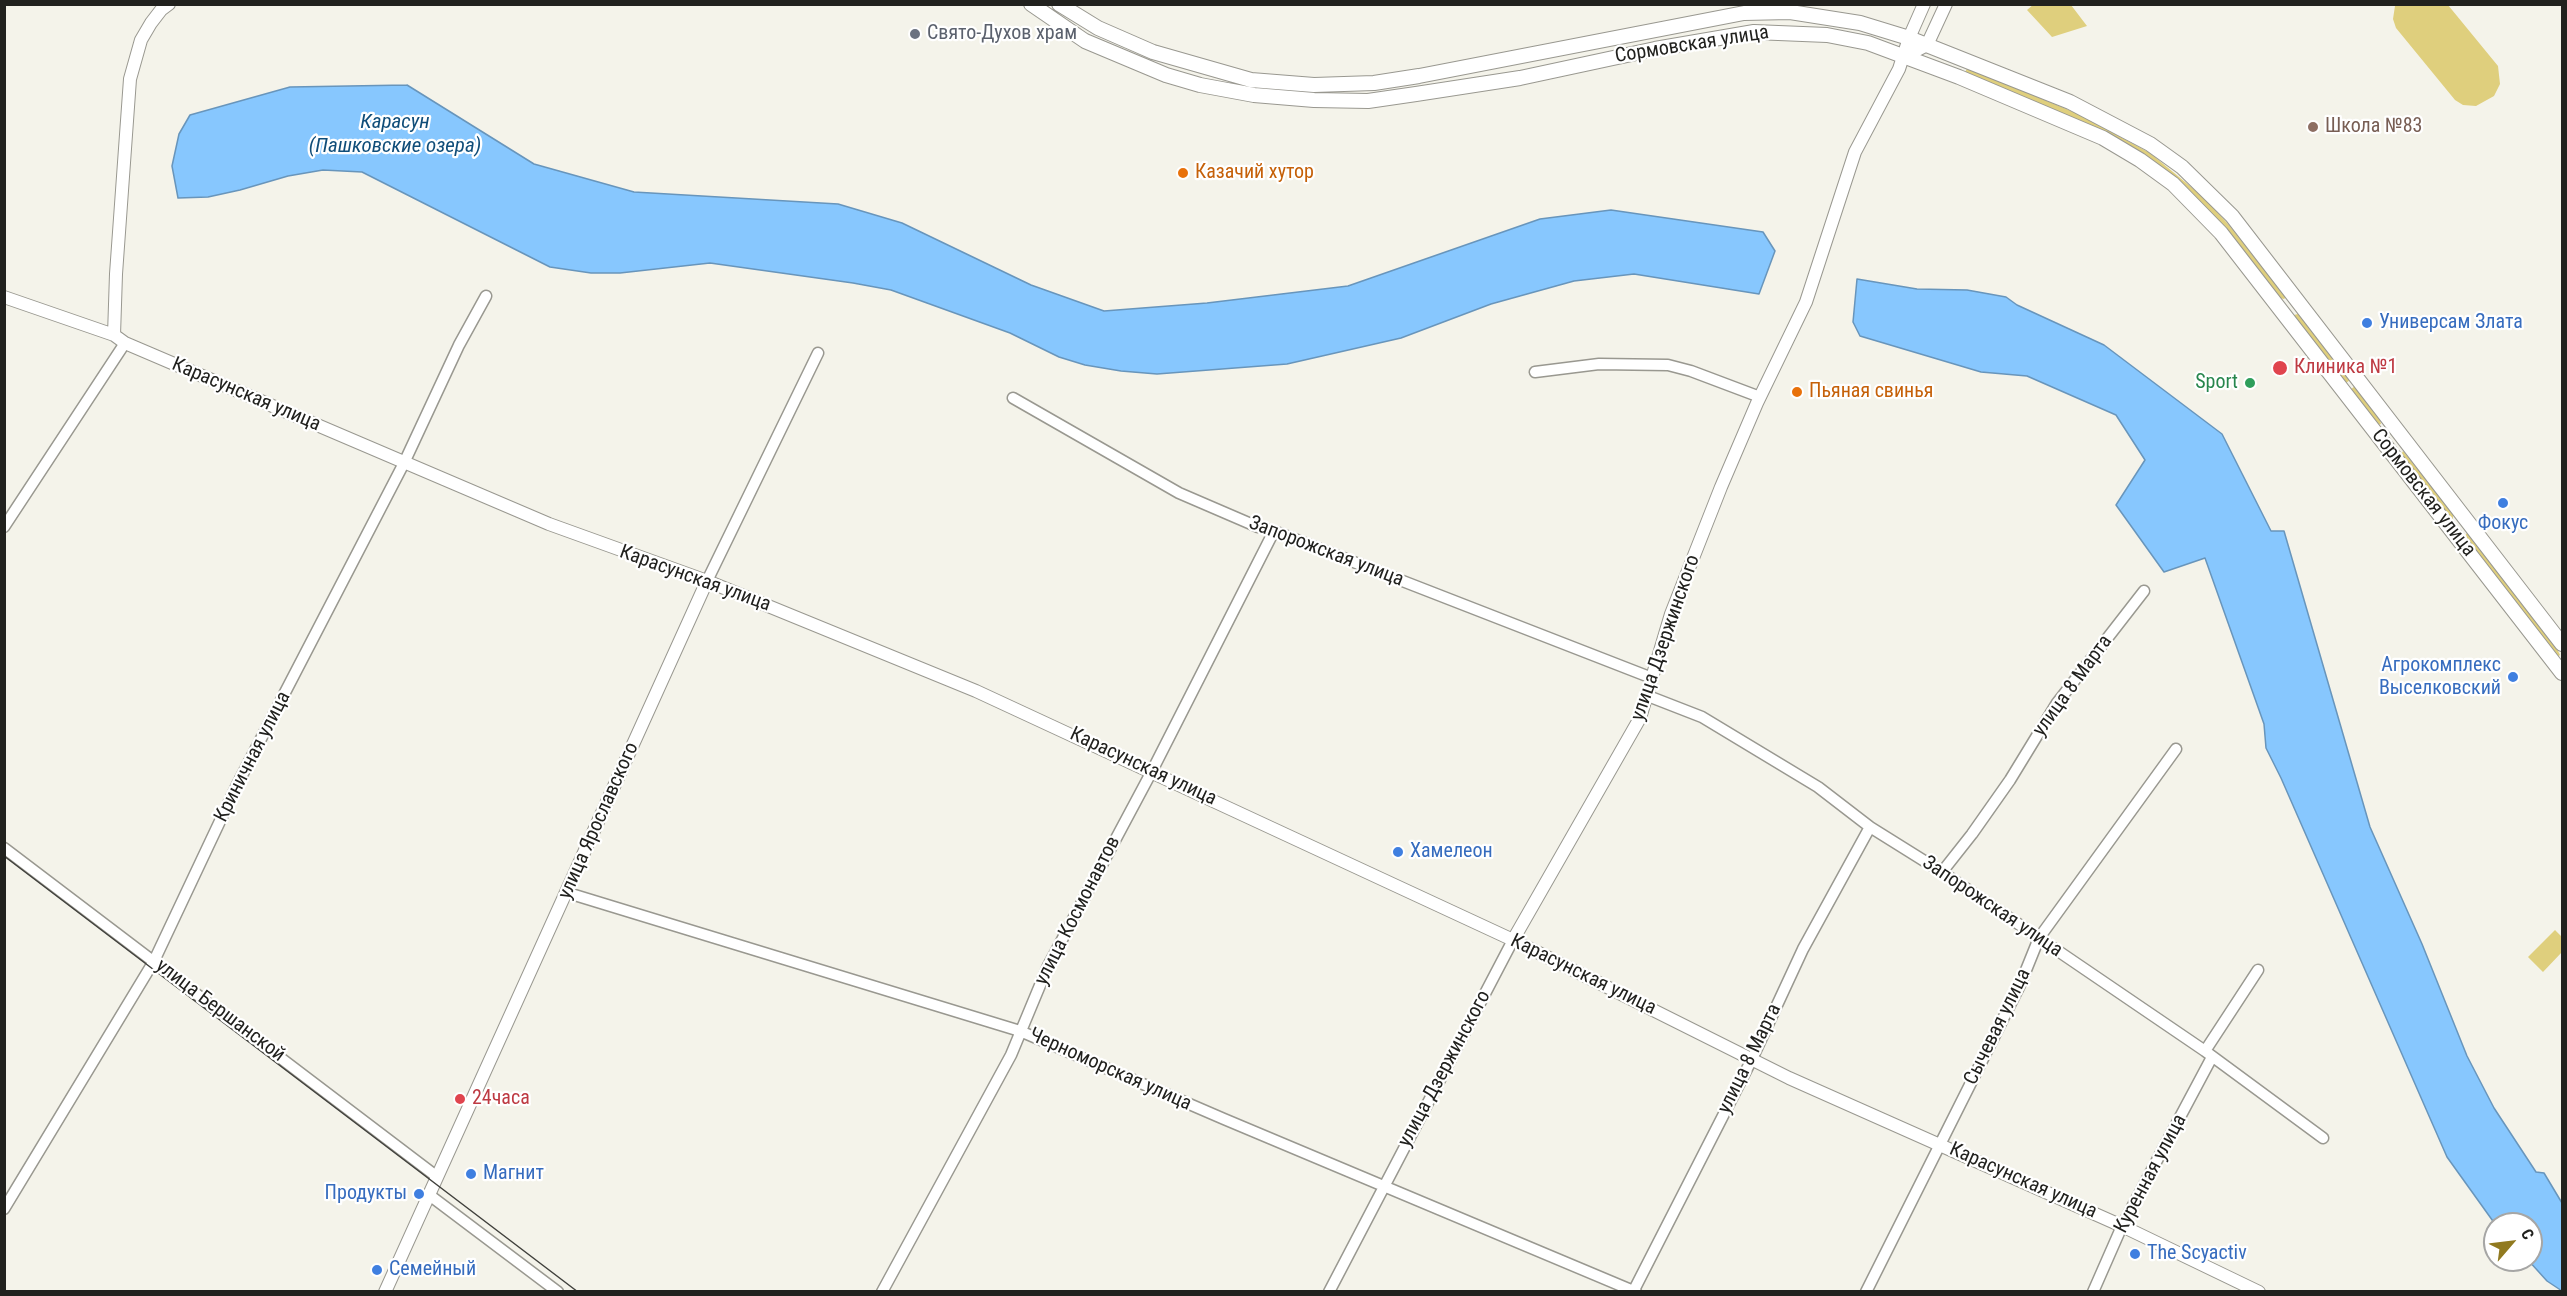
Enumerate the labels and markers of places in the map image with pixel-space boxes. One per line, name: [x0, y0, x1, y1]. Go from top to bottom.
place label: Свято-Духов храм: [927, 22, 1077, 46]
marker: Свято-Духов храм: [908, 27, 922, 41]
place label: Школа №83: [2325, 115, 2422, 139]
marker: Школа №83: [2306, 120, 2320, 134]
place label: Казачий хутор: [1195, 161, 1314, 185]
marker: Казачий хутор: [1176, 166, 1190, 180]
place label: Универсам Злата: [2379, 311, 2523, 335]
marker: Универсам Злата: [2360, 316, 2374, 330]
place label: Клиника №1: [2294, 356, 2397, 380]
marker: Клиника №1: [2271, 359, 2289, 377]
place label: Sport: [2195, 371, 2238, 395]
marker: Sport: [2243, 376, 2257, 390]
place label: Пьяная свинья: [1809, 380, 1934, 404]
marker: Пьяная свинья: [1790, 385, 1804, 399]
marker: Фокус: [2496, 496, 2510, 510]
place label: Фокус: [2478, 512, 2528, 536]
place label: Агрокомплекс Выселковский: [2379, 654, 2501, 701]
marker: Агрокомплекс Выселковский: [2506, 670, 2520, 684]
place label: Хамелеон: [1410, 840, 1493, 864]
marker: Хамелеон: [1391, 845, 1405, 859]
place label: 24часа: [472, 1087, 530, 1111]
marker: 24часа: [453, 1092, 467, 1106]
place label: Магнит: [483, 1162, 544, 1186]
marker: Магнит: [464, 1167, 478, 1181]
place label: Продукты: [325, 1182, 407, 1206]
marker: Продукты: [412, 1187, 426, 1201]
place label: The Scyactiv: [2147, 1242, 2247, 1266]
marker: The Scyactiv: [2128, 1247, 2142, 1261]
place label: Семейный: [389, 1258, 476, 1282]
marker: Семейный: [370, 1263, 384, 1277]

